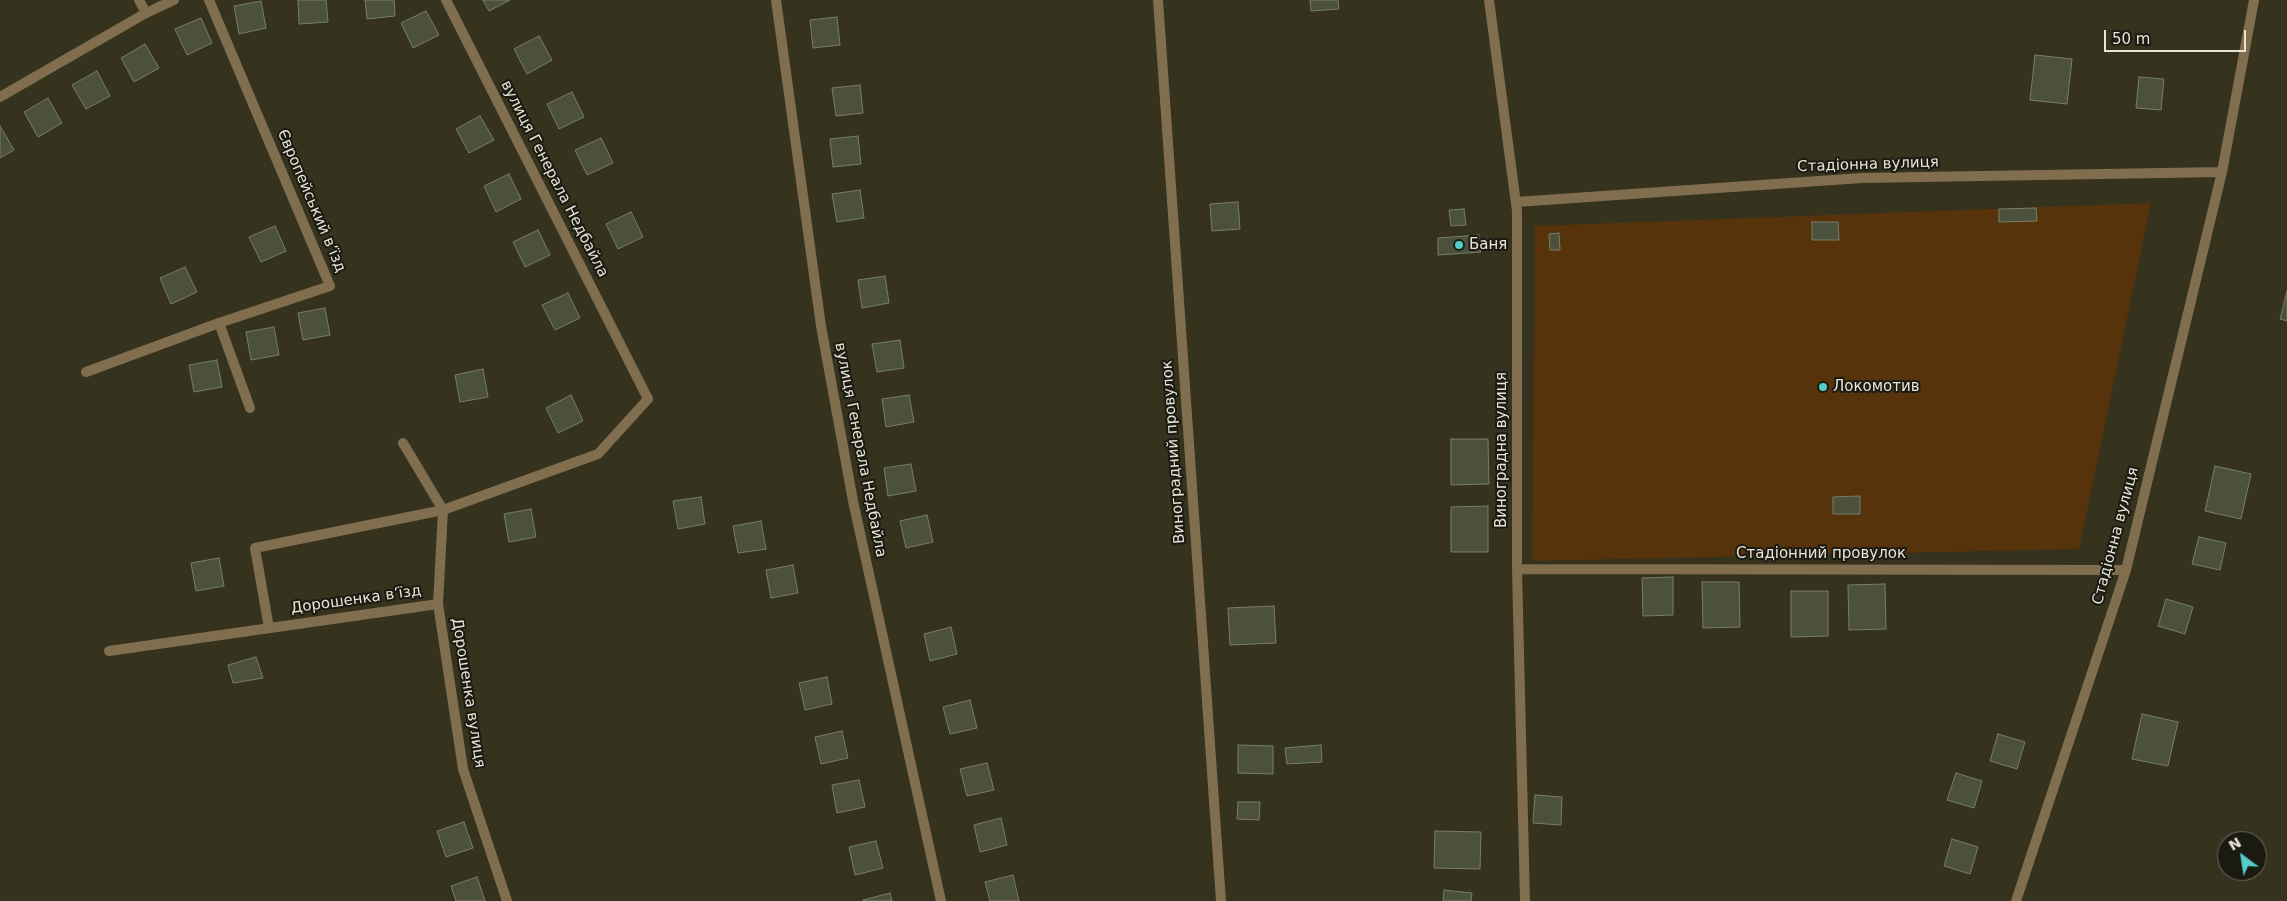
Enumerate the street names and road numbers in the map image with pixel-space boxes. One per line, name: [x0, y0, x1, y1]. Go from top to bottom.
street label: вулиця Генерала Недбайла: [496, 78, 612, 280]
street label: Європейський в’їзд: [273, 127, 349, 275]
street label: Стадіонна вулиця: [1797, 154, 1939, 176]
street label: вулиця Генерала Недбайла: [830, 341, 890, 559]
street label: Виноградний провулок: [1159, 360, 1189, 544]
street label: Виноградна вулиця: [1493, 372, 1511, 528]
street label: Стадіонна вулиця: [2089, 465, 2143, 607]
street label: Стадіонний провулок: [1736, 545, 1906, 563]
street label: Дорошенка в’їзд: [290, 582, 422, 618]
street label: Дорошенка вулиця: [447, 617, 489, 769]

